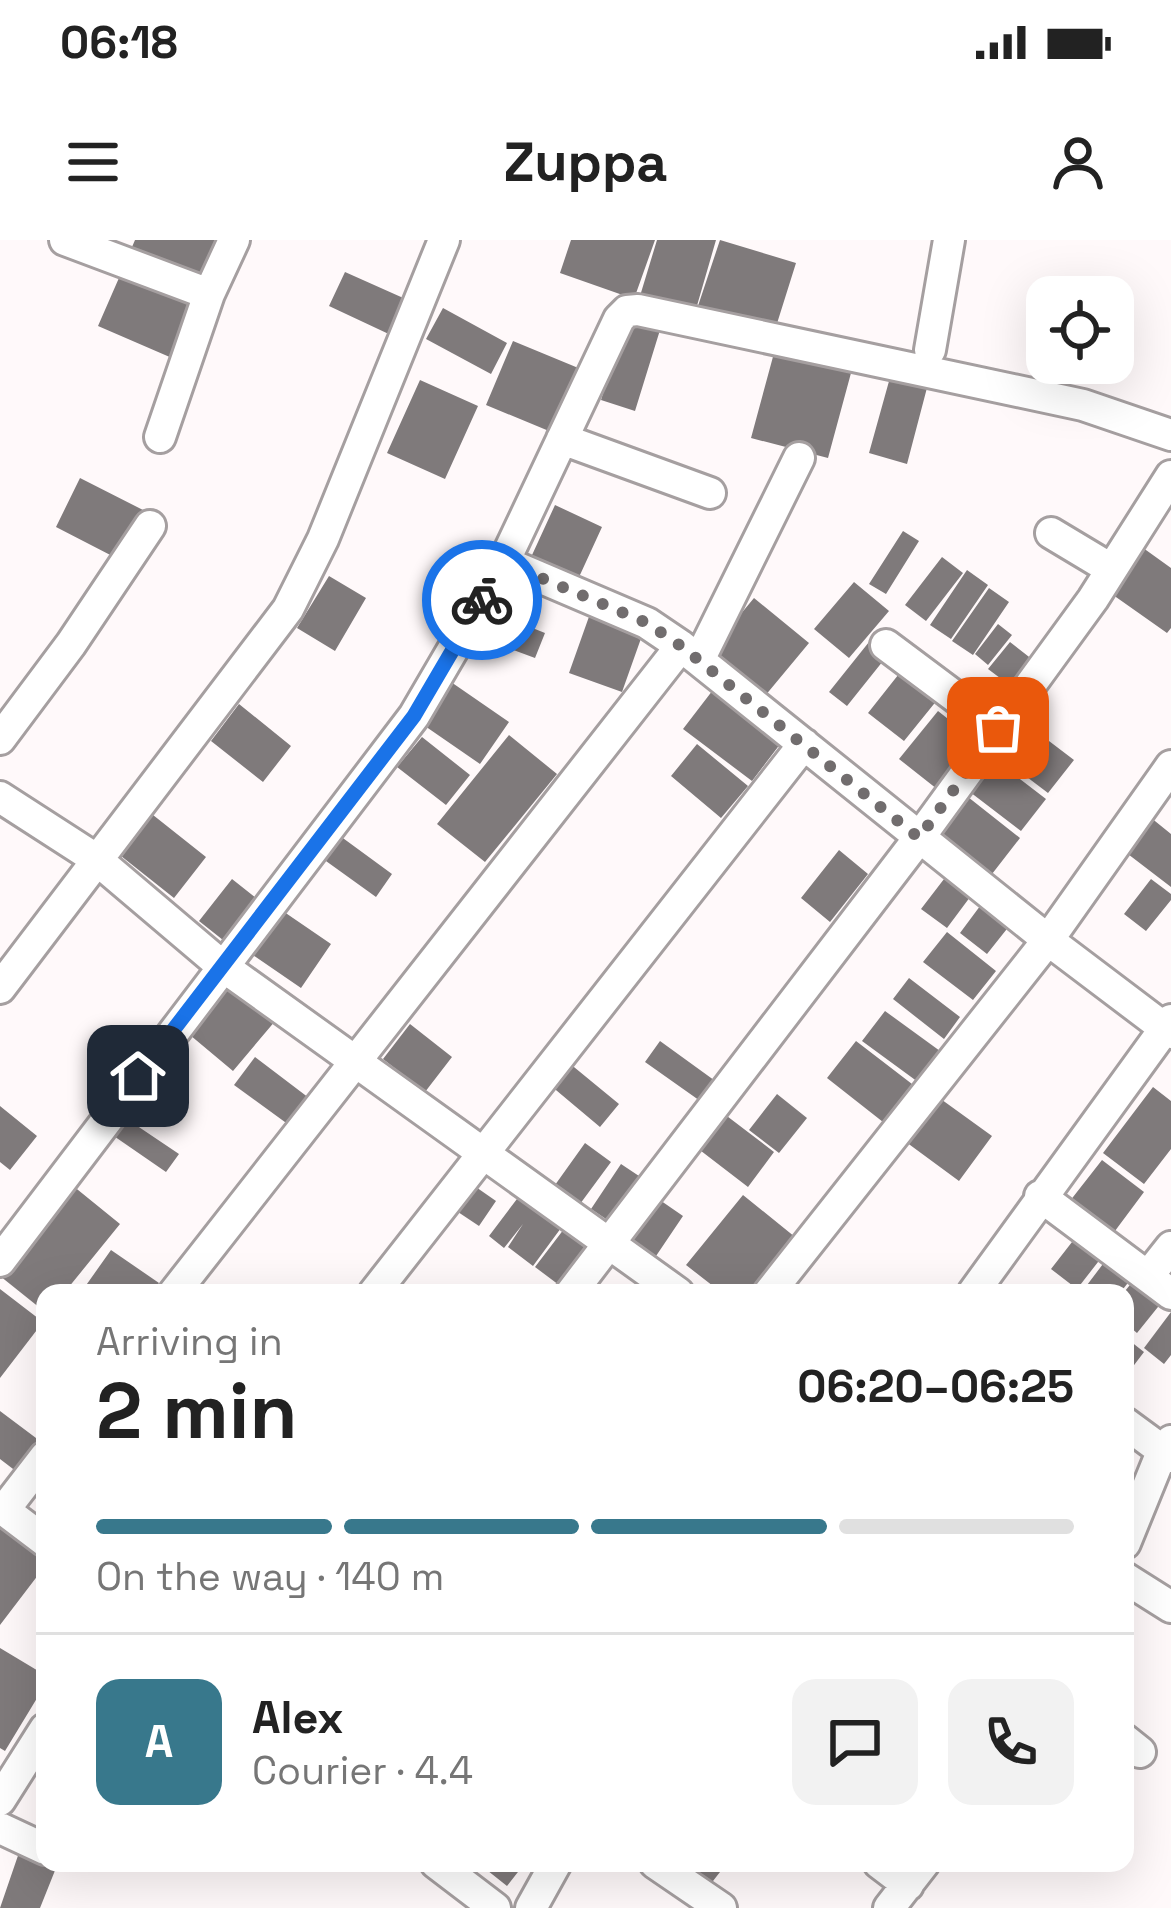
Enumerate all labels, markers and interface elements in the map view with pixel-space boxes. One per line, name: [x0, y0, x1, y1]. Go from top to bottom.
text: 06:18: [60, 14, 178, 71]
text: Zuppa: [503, 128, 668, 197]
icon: menu: [60, 129, 126, 195]
icon: person: [1045, 129, 1111, 195]
map controls: [1026, 276, 1134, 384]
button: locate: [1026, 276, 1134, 384]
courier: [422, 540, 542, 660]
icon: bike: [449, 567, 515, 633]
pin: [947, 677, 1049, 779]
icon: bag: [965, 695, 1031, 761]
pin: [87, 1025, 189, 1127]
icon: home: [105, 1043, 171, 1109]
text: Arriving in: [96, 1317, 283, 1366]
text: 06:20–06:25: [797, 1358, 1074, 1415]
text: 2 min: [96, 1361, 298, 1461]
text: On the way · 140 m: [96, 1552, 444, 1601]
button: chat: [792, 1679, 918, 1805]
button: phone: [948, 1679, 1074, 1805]
text: Alex: [252, 1689, 344, 1746]
text: A: [145, 1713, 173, 1770]
text: Courier · 4.4: [252, 1746, 473, 1795]

